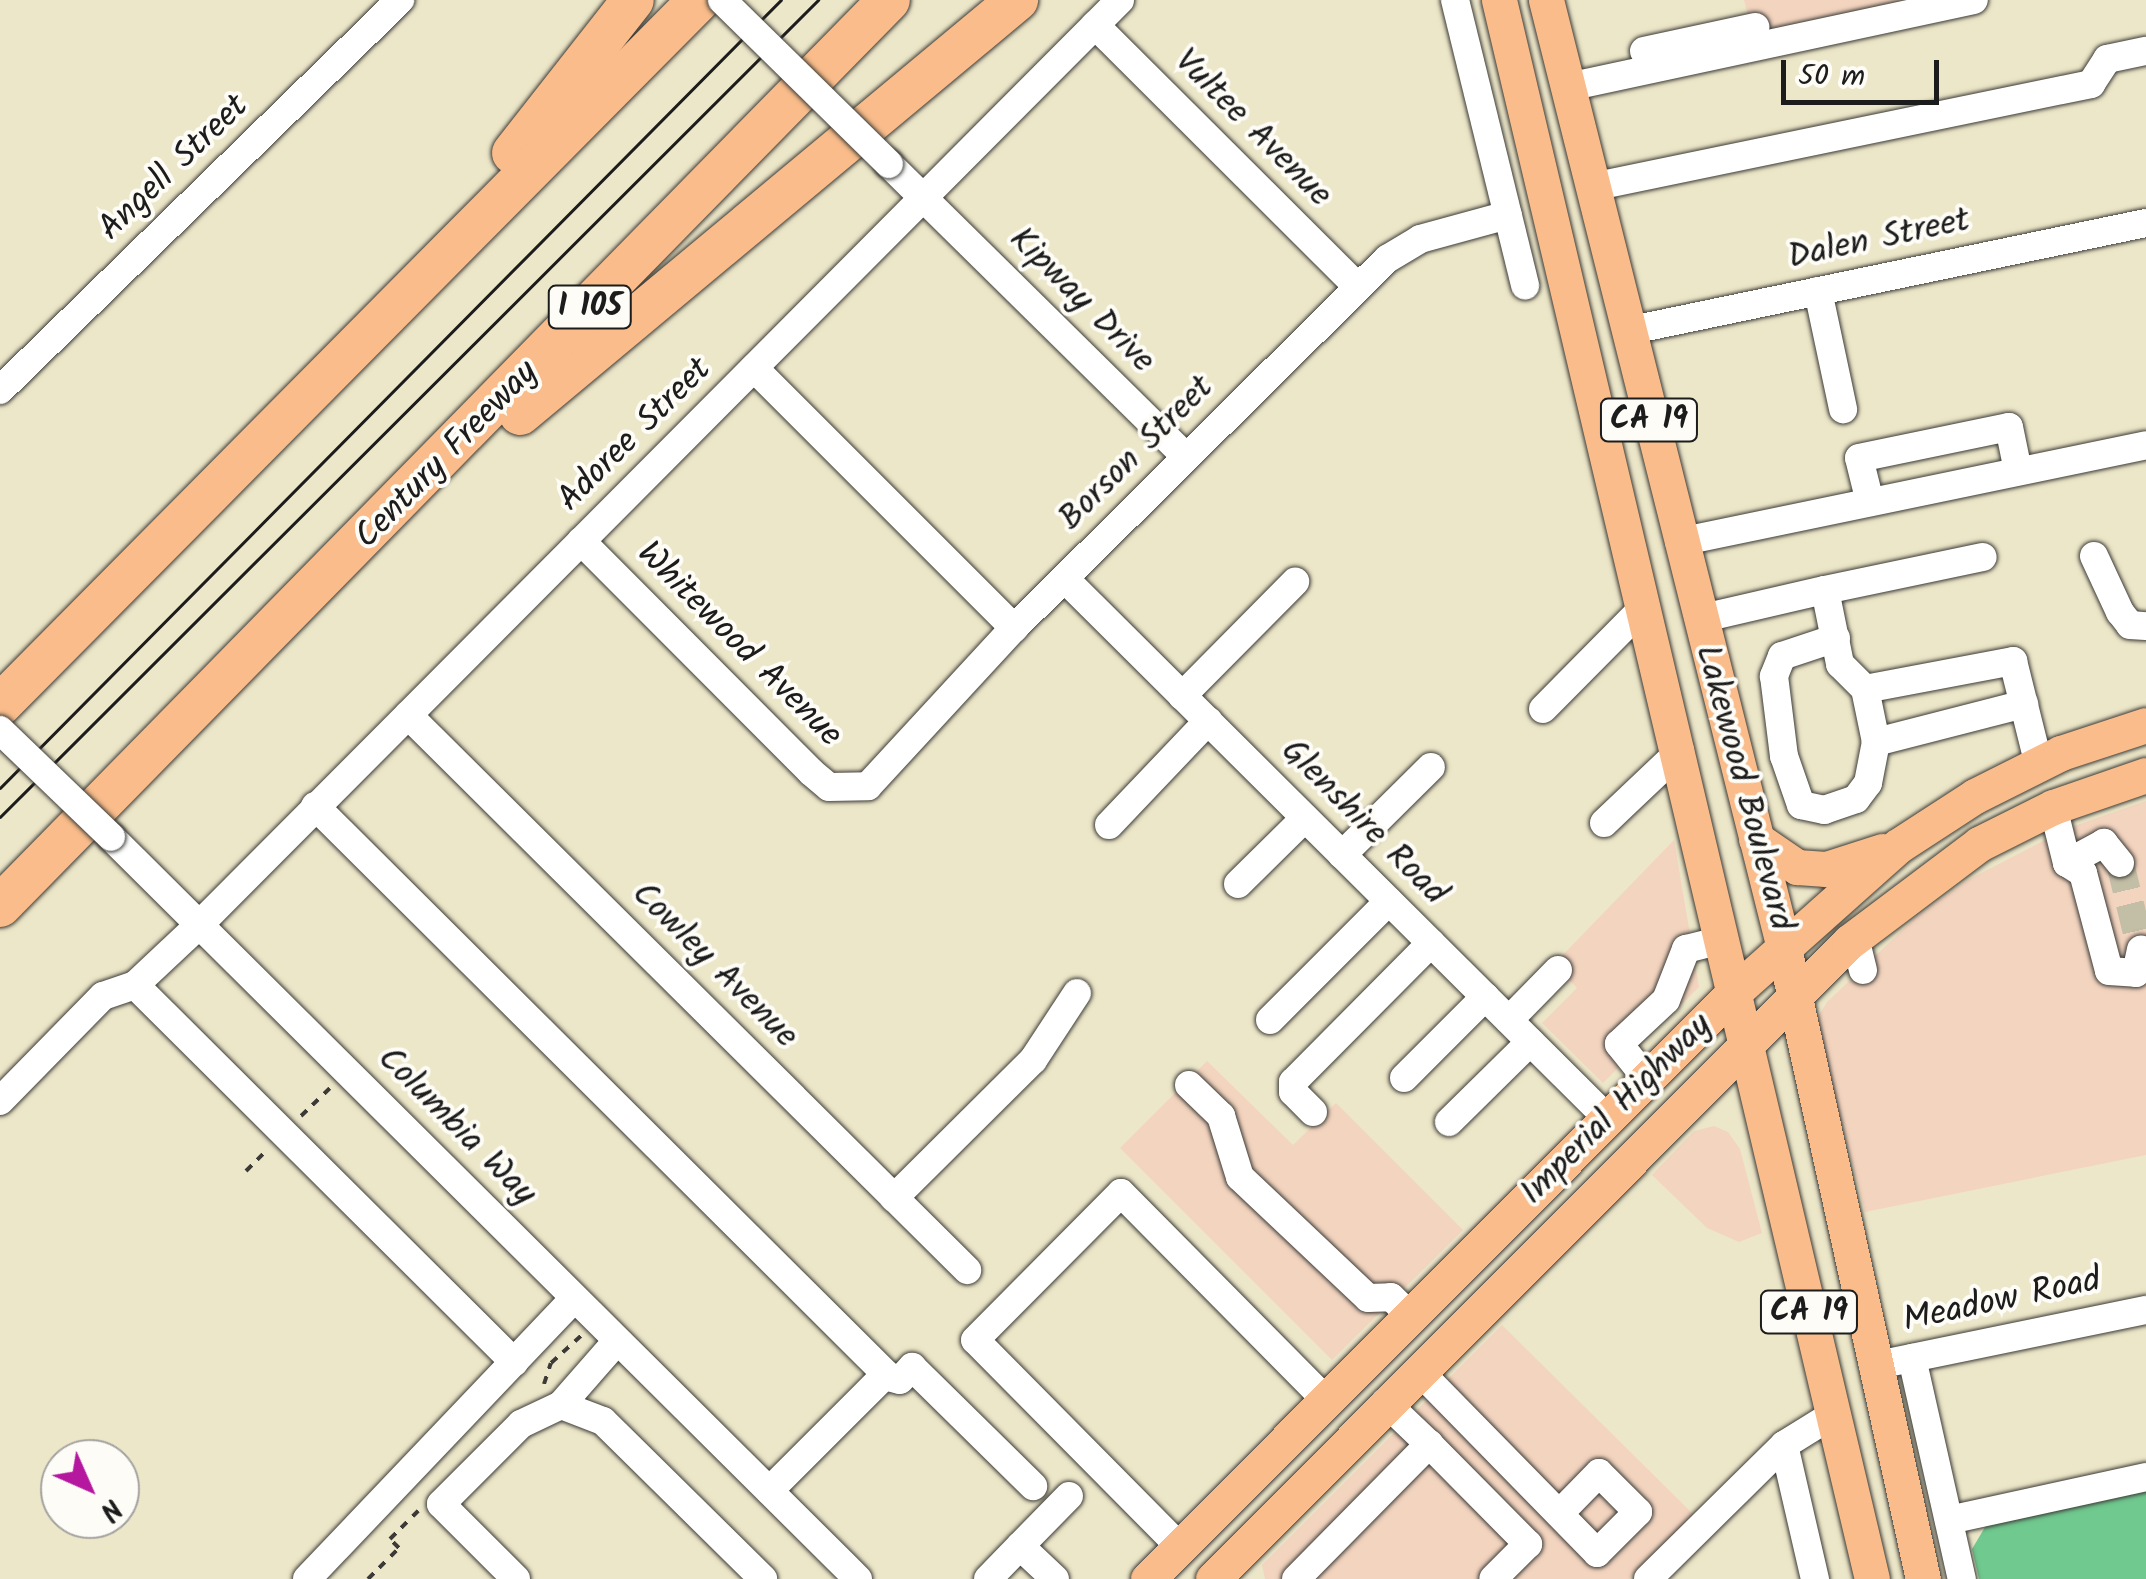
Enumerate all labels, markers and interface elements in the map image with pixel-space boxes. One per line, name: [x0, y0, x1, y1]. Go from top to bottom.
scale bar: [1786, 40, 1944, 102]
street label: Vultee Avenue: [1164, 41, 1340, 217]
text: 50 m: [1798, 53, 1865, 101]
street label: Angell Street: [90, 86, 258, 250]
street label: Dalen Street: [1784, 200, 1974, 280]
street label: Kipway Drive: [999, 219, 1163, 383]
road number: I 105: [548, 280, 632, 334]
street label: Adoree Street: [549, 349, 721, 521]
street label: Century Freeway: [347, 352, 547, 558]
street label: Borson Street: [1051, 368, 1223, 540]
road number: CA 19: [1599, 393, 1699, 447]
street label: Whitewood Avenue: [627, 533, 851, 757]
street label: Lakewood Boulevard: [1685, 641, 1801, 935]
street label: Glenshire Road: [1271, 731, 1455, 915]
street label: Cowley Avenue: [622, 874, 806, 1058]
street label: Imperial Highway: [1512, 1005, 1722, 1215]
street label: Columbia Way: [368, 1039, 544, 1215]
street label: Meadow Road: [1899, 1260, 2105, 1342]
road number: CA 19: [1759, 1285, 1859, 1339]
north arrow: [40, 1439, 140, 1539]
text: N: [88, 1487, 132, 1531]

